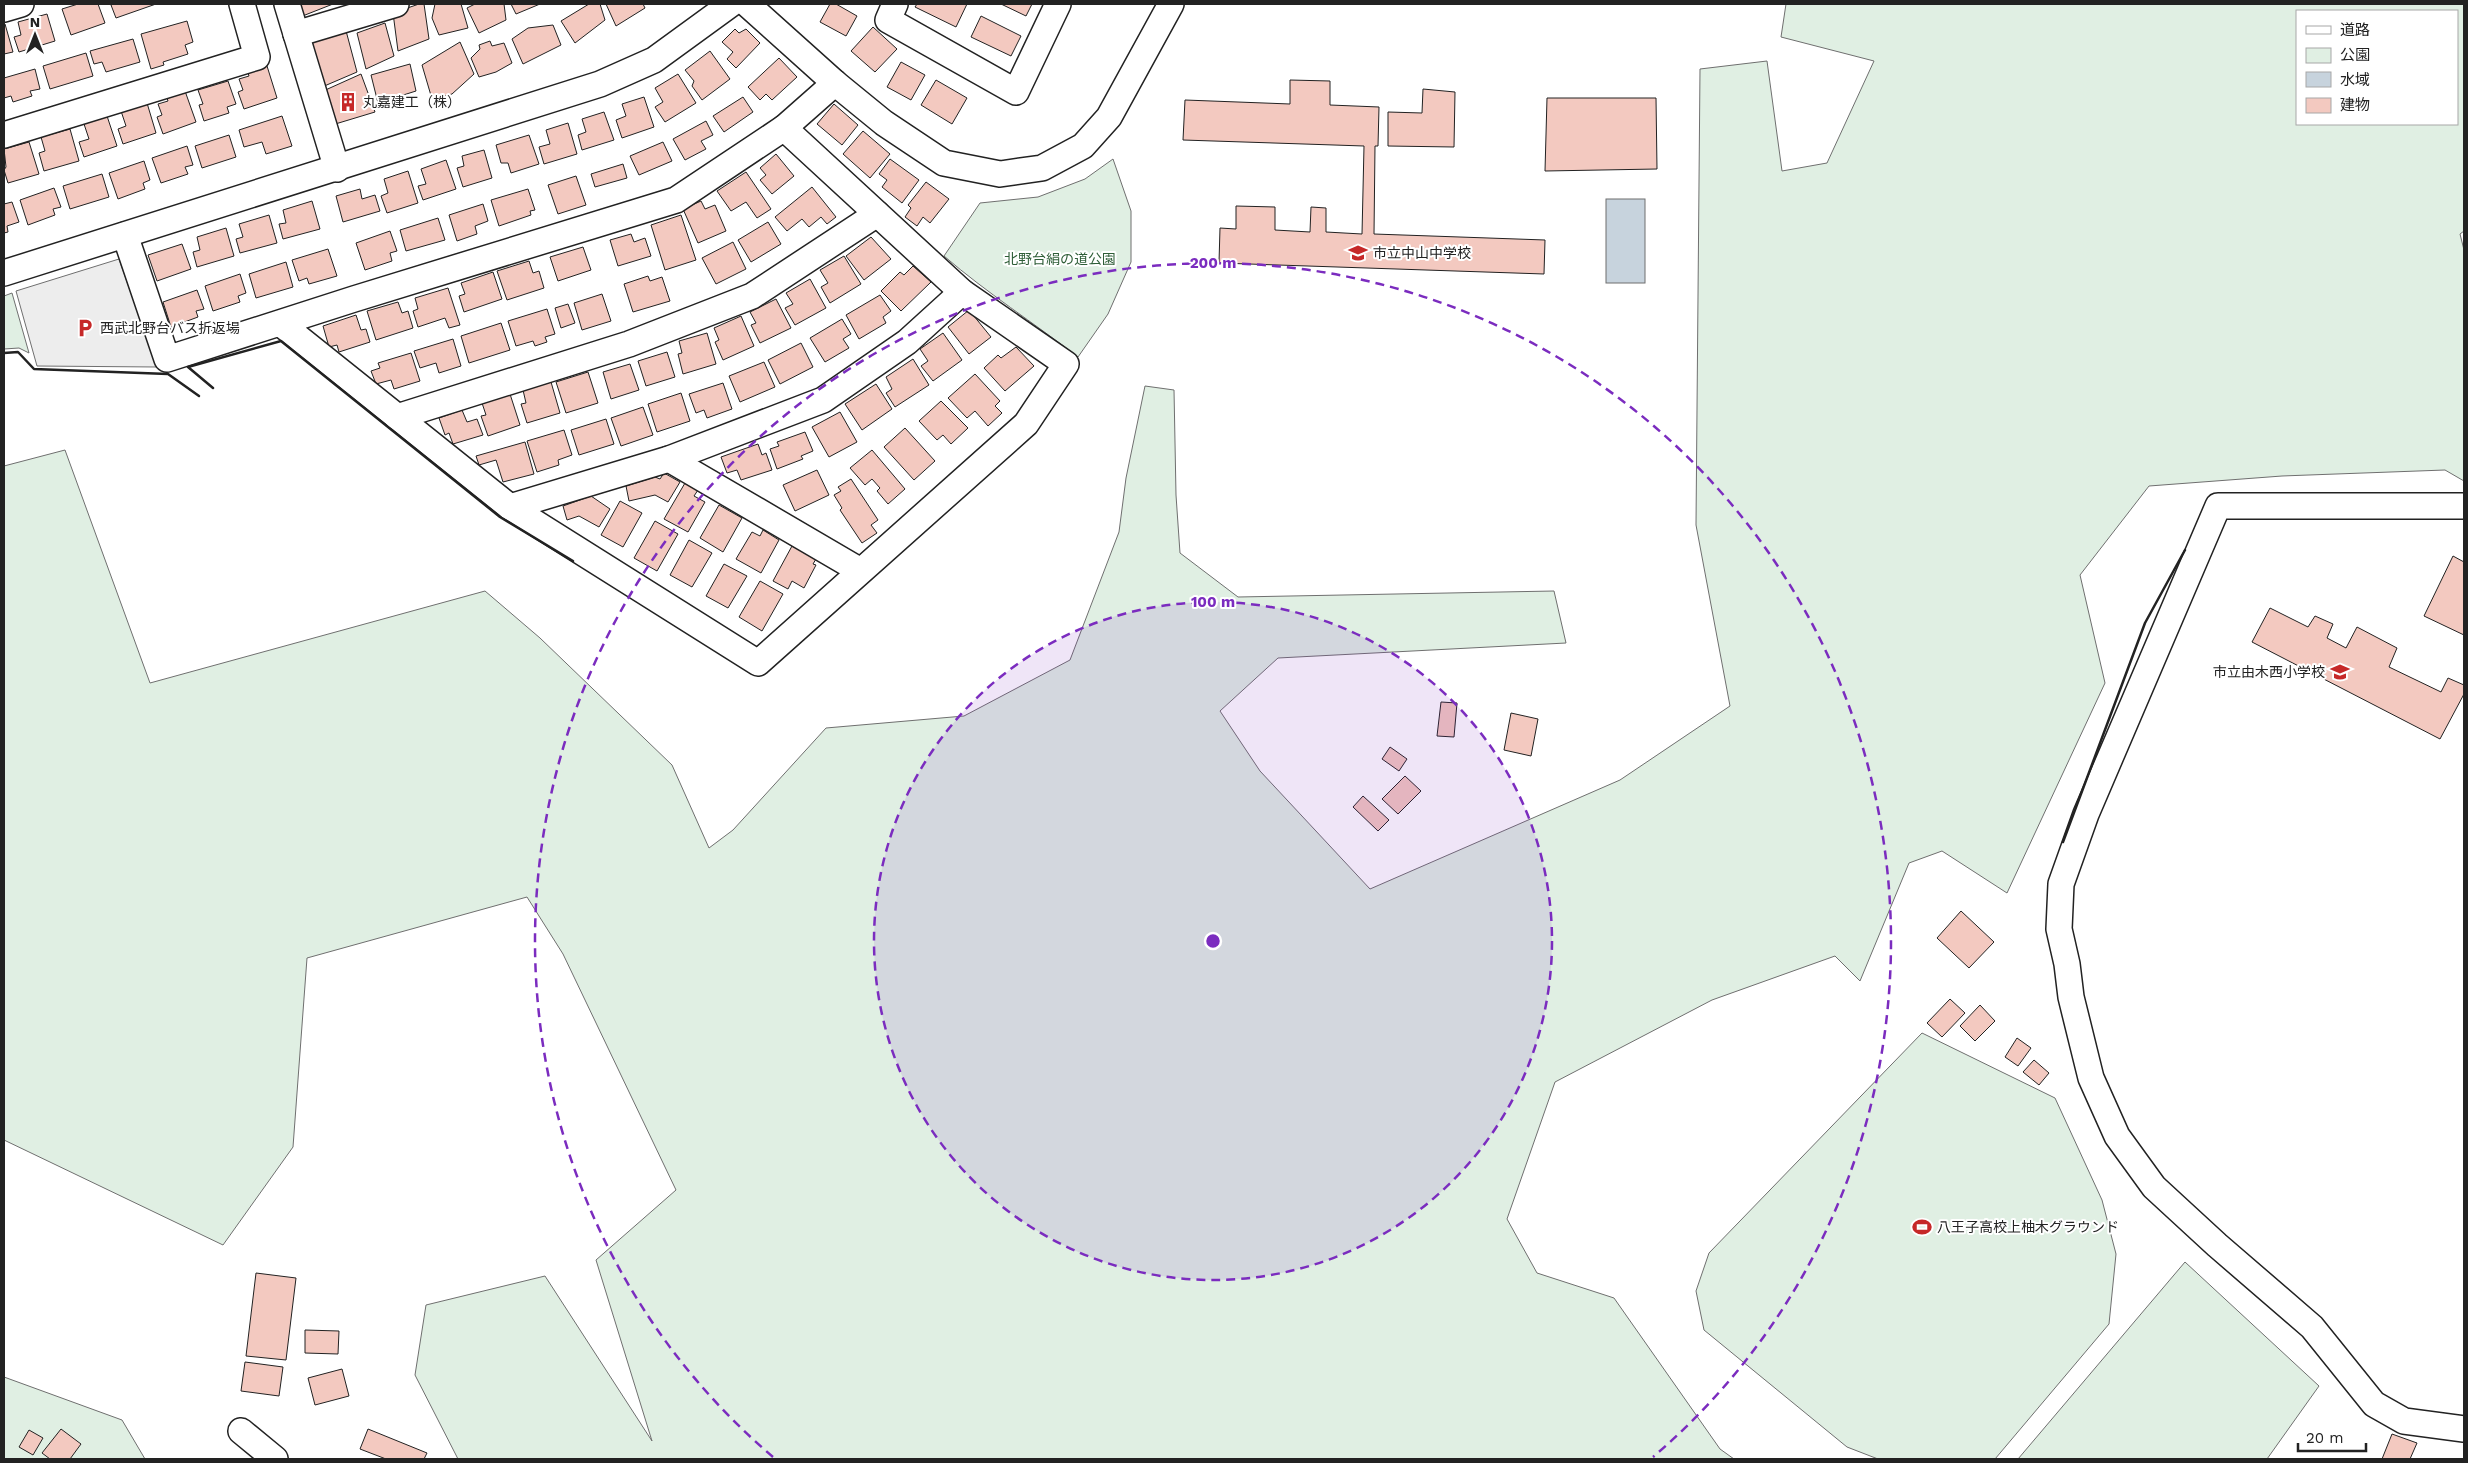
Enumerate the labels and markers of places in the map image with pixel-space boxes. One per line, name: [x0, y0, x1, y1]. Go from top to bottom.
building icon: 丸嘉建工（株）: [337, 91, 359, 113]
place label: 丸嘉建工（株）: [363, 94, 461, 110]
school or university icon: 市立中山中学校: [1347, 242, 1369, 264]
place label: 市立中山中学校: [1373, 245, 1471, 261]
parking icon: 西武北野台バス折返場: [74, 317, 96, 339]
place label: 西武北野台バス折返場: [100, 320, 240, 336]
school or university icon: 市立由木西小学校: [2329, 661, 2351, 683]
place label: 市立由木西小学校: [2213, 664, 2325, 680]
centre of rings: [1204, 932, 1222, 950]
sports icon: 八王子高校上柚木グラウンド: [1911, 1216, 1933, 1238]
place label: 八王子高校上柚木グラウンド: [1937, 1219, 2119, 1235]

